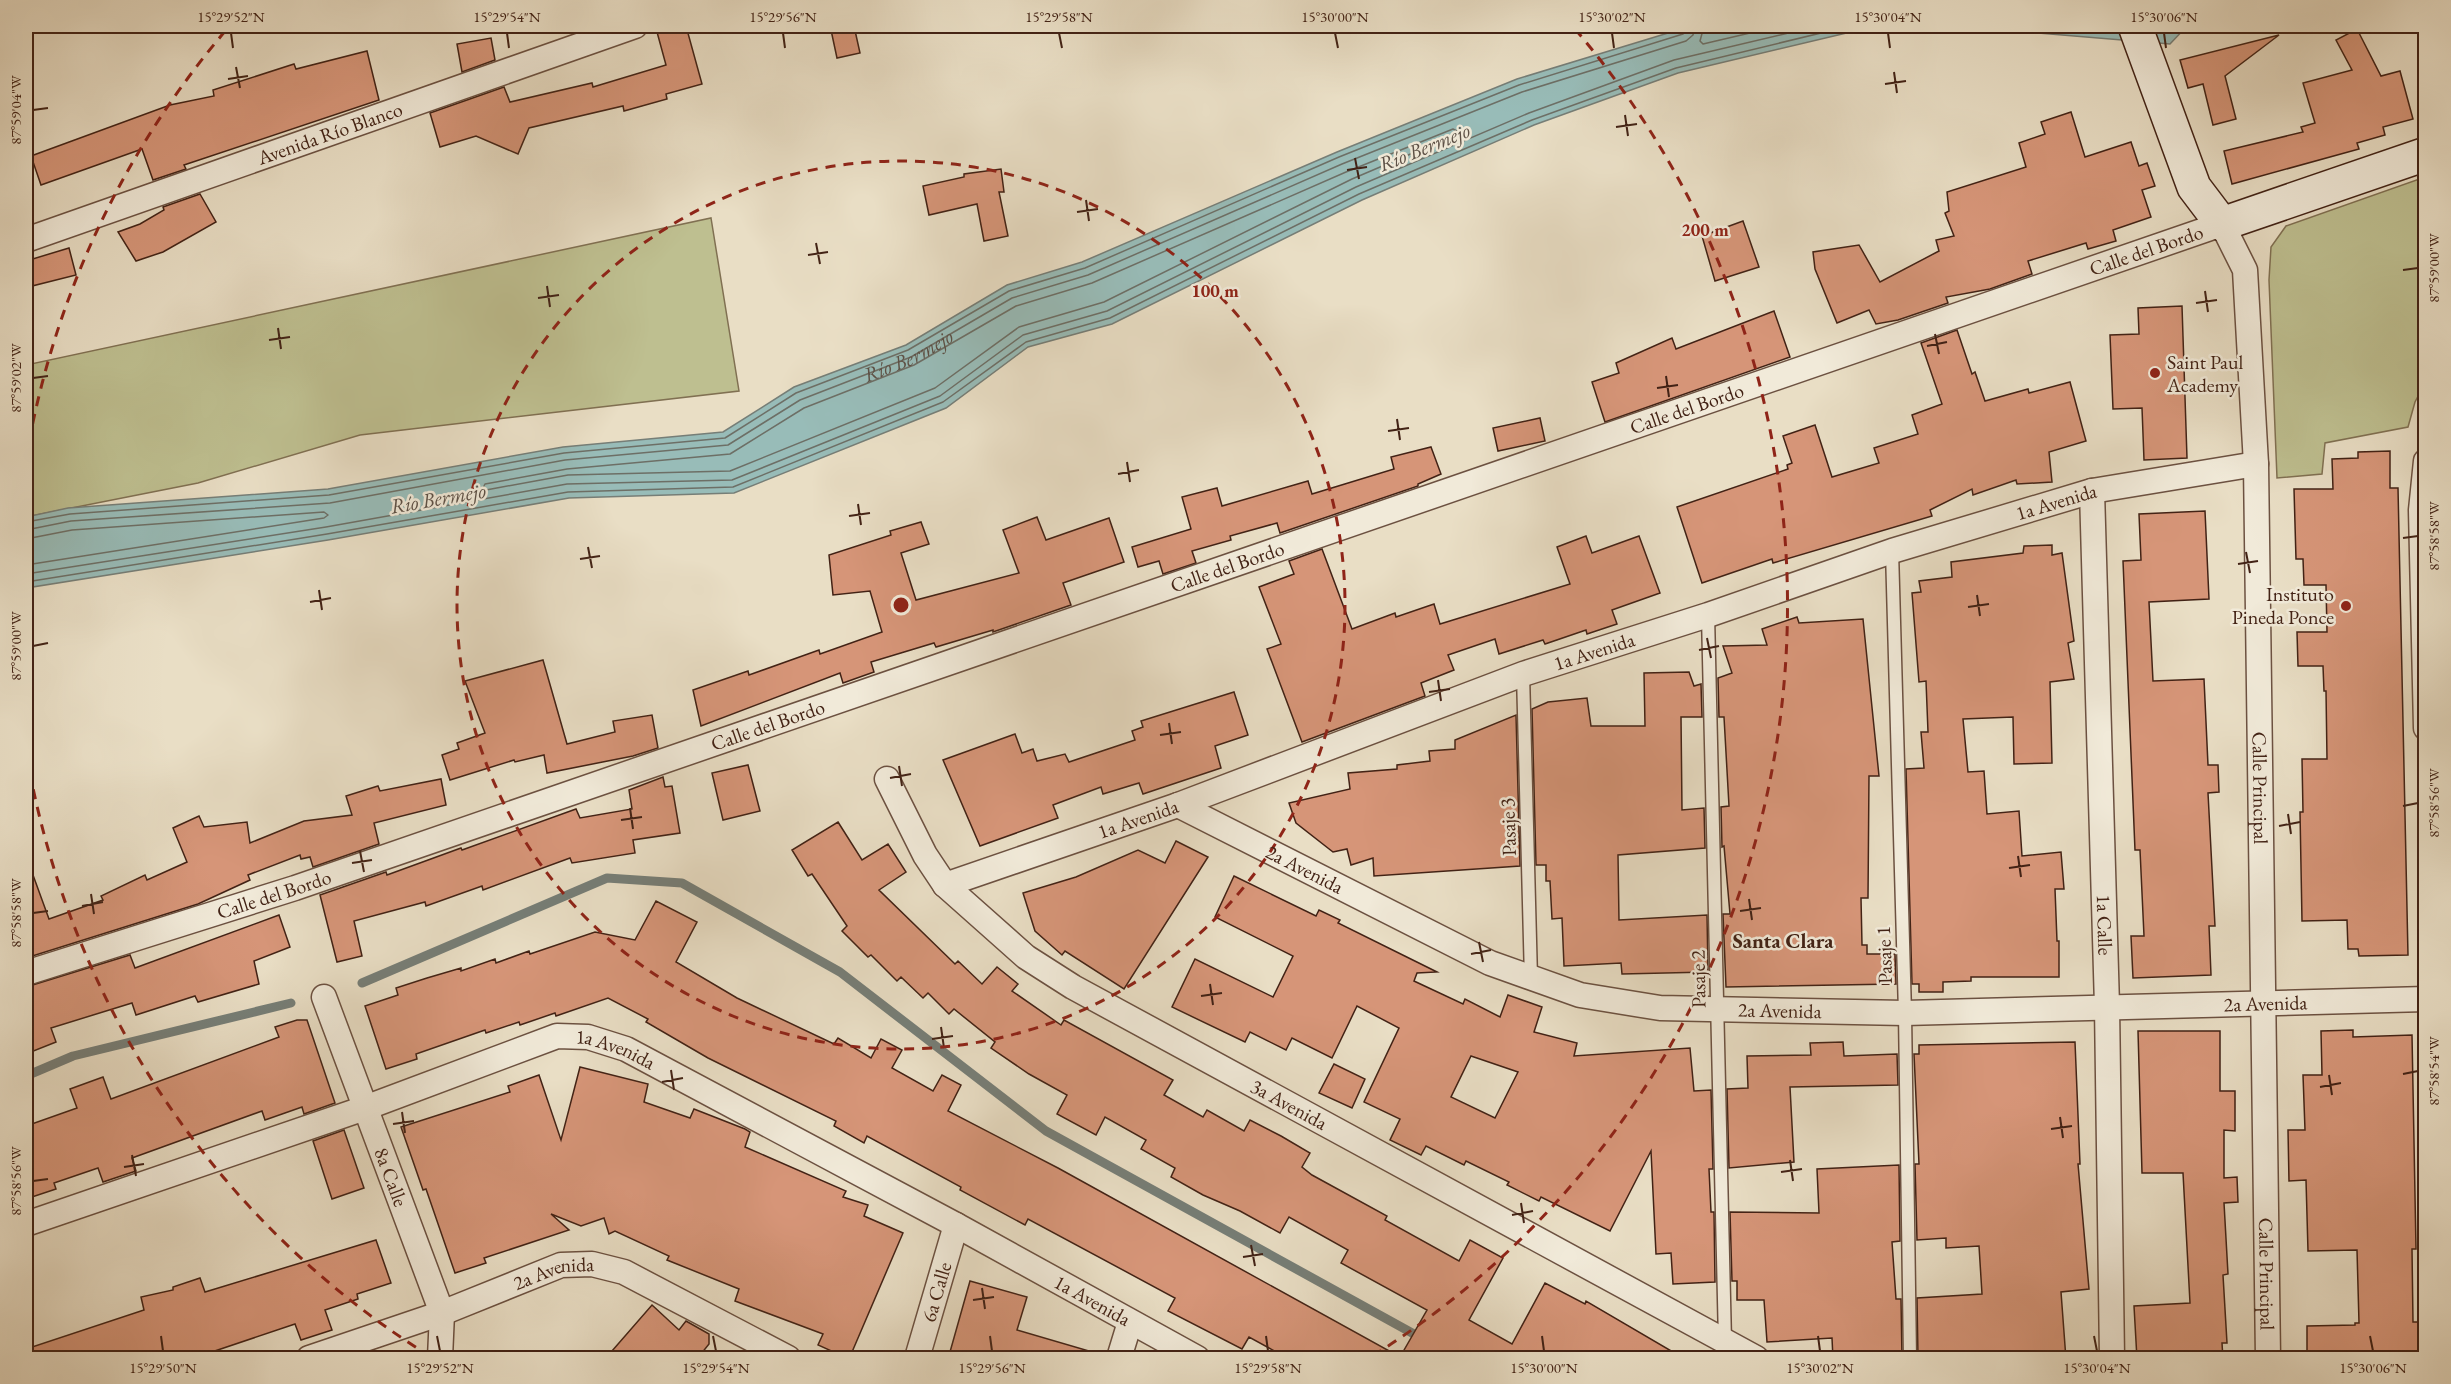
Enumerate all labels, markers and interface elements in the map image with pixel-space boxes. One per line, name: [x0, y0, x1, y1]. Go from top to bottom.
text: 15°29'52"N: [197, 7, 265, 26]
text: 15°29'54"N: [473, 7, 541, 26]
text: 15°29'56"N: [749, 7, 817, 26]
text: 15°29'58"N: [1025, 7, 1093, 26]
text: 15°30'00"N: [1301, 7, 1369, 26]
text: 15°30'02"N: [1578, 7, 1646, 26]
text: 15°30'04"N: [1854, 7, 1922, 26]
text: 15°30'06"N: [2130, 7, 2198, 26]
text: 87°59'04"W: [6, 75, 25, 145]
street label: Avenida Río Blanco: [253, 96, 406, 171]
water label: Río Bermejo: [1374, 116, 1474, 178]
text: 200 m: [1681, 218, 1729, 241]
street label: Calle del Bordo: [2086, 218, 2207, 282]
text: 87°59'00"W: [2424, 233, 2443, 303]
text: 100 m: [1191, 279, 1239, 302]
water label: Río Bermejo: [859, 322, 958, 388]
text: 87°59'02"W: [6, 343, 25, 413]
place label: Saint Paul Academy: [2166, 349, 2244, 398]
marker: Saint Paul Academy: [2148, 366, 2162, 380]
street label: Calle del Bordo: [1626, 377, 1747, 440]
water label: Río Bermejo: [388, 476, 488, 520]
street label: 1a Avenida: [2013, 477, 2099, 526]
text: 87°58'58"W: [2424, 501, 2443, 571]
street label: Calle del Bordo: [1167, 535, 1288, 598]
place label: Instituto Pineda Ponce: [2232, 581, 2334, 630]
centre of rings: [891, 595, 911, 615]
marker: Instituto Pineda Ponce: [2339, 599, 2353, 613]
text: 87°59'00"W: [6, 611, 25, 681]
street label: 1a Avenida: [1550, 626, 1638, 676]
street label: Calle del Bordo: [707, 693, 828, 757]
street label: Calle Principal: [2247, 731, 2274, 845]
text: 87°58'56"W: [2424, 768, 2443, 838]
street label: 1a Avenida: [1094, 793, 1182, 845]
street label: Pasaje 3: [1494, 797, 1522, 857]
street label: 2a Avenida: [1261, 839, 1348, 900]
street label: Calle del Bordo: [213, 864, 335, 925]
text: 87°58'58"W: [6, 878, 25, 948]
street label: 1a Calle: [2091, 894, 2119, 956]
street label: Pasaje 1: [1870, 925, 1898, 985]
district label: Santa Clara: [1732, 927, 1834, 954]
street label: Pasaje 2: [1684, 949, 1712, 1008]
street label: 2a Avenida: [2223, 989, 2308, 1017]
street label: 2a Avenida: [1738, 997, 1822, 1024]
street label: 1a Avenida: [575, 1024, 660, 1075]
text: 87°58'54"W: [2424, 1036, 2443, 1106]
street label: 3a Avenida: [1246, 1073, 1332, 1136]
street label: 8a Calle: [368, 1144, 414, 1210]
text: 87°58'56"W: [6, 1146, 25, 1216]
street label: Calle Principal: [2253, 1217, 2281, 1331]
street label: 2a Avenida: [509, 1251, 595, 1296]
street label: 6a Calle: [915, 1259, 958, 1325]
street label: 1a Avenida: [1049, 1269, 1135, 1332]
text: 15°29'50"N: [129, 1358, 197, 1377]
text: 15°29'52"N: [406, 1358, 474, 1377]
text: 15°29'54"N: [682, 1358, 750, 1377]
text: 15°29'56"N: [958, 1358, 1026, 1377]
text: 15°29'58"N: [1234, 1358, 1302, 1377]
text: 15°30'00"N: [1510, 1358, 1578, 1377]
text: 15°30'02"N: [1786, 1358, 1854, 1377]
text: 15°30'04"N: [2063, 1358, 2131, 1377]
text: 15°30'06"N: [2339, 1358, 2407, 1377]

